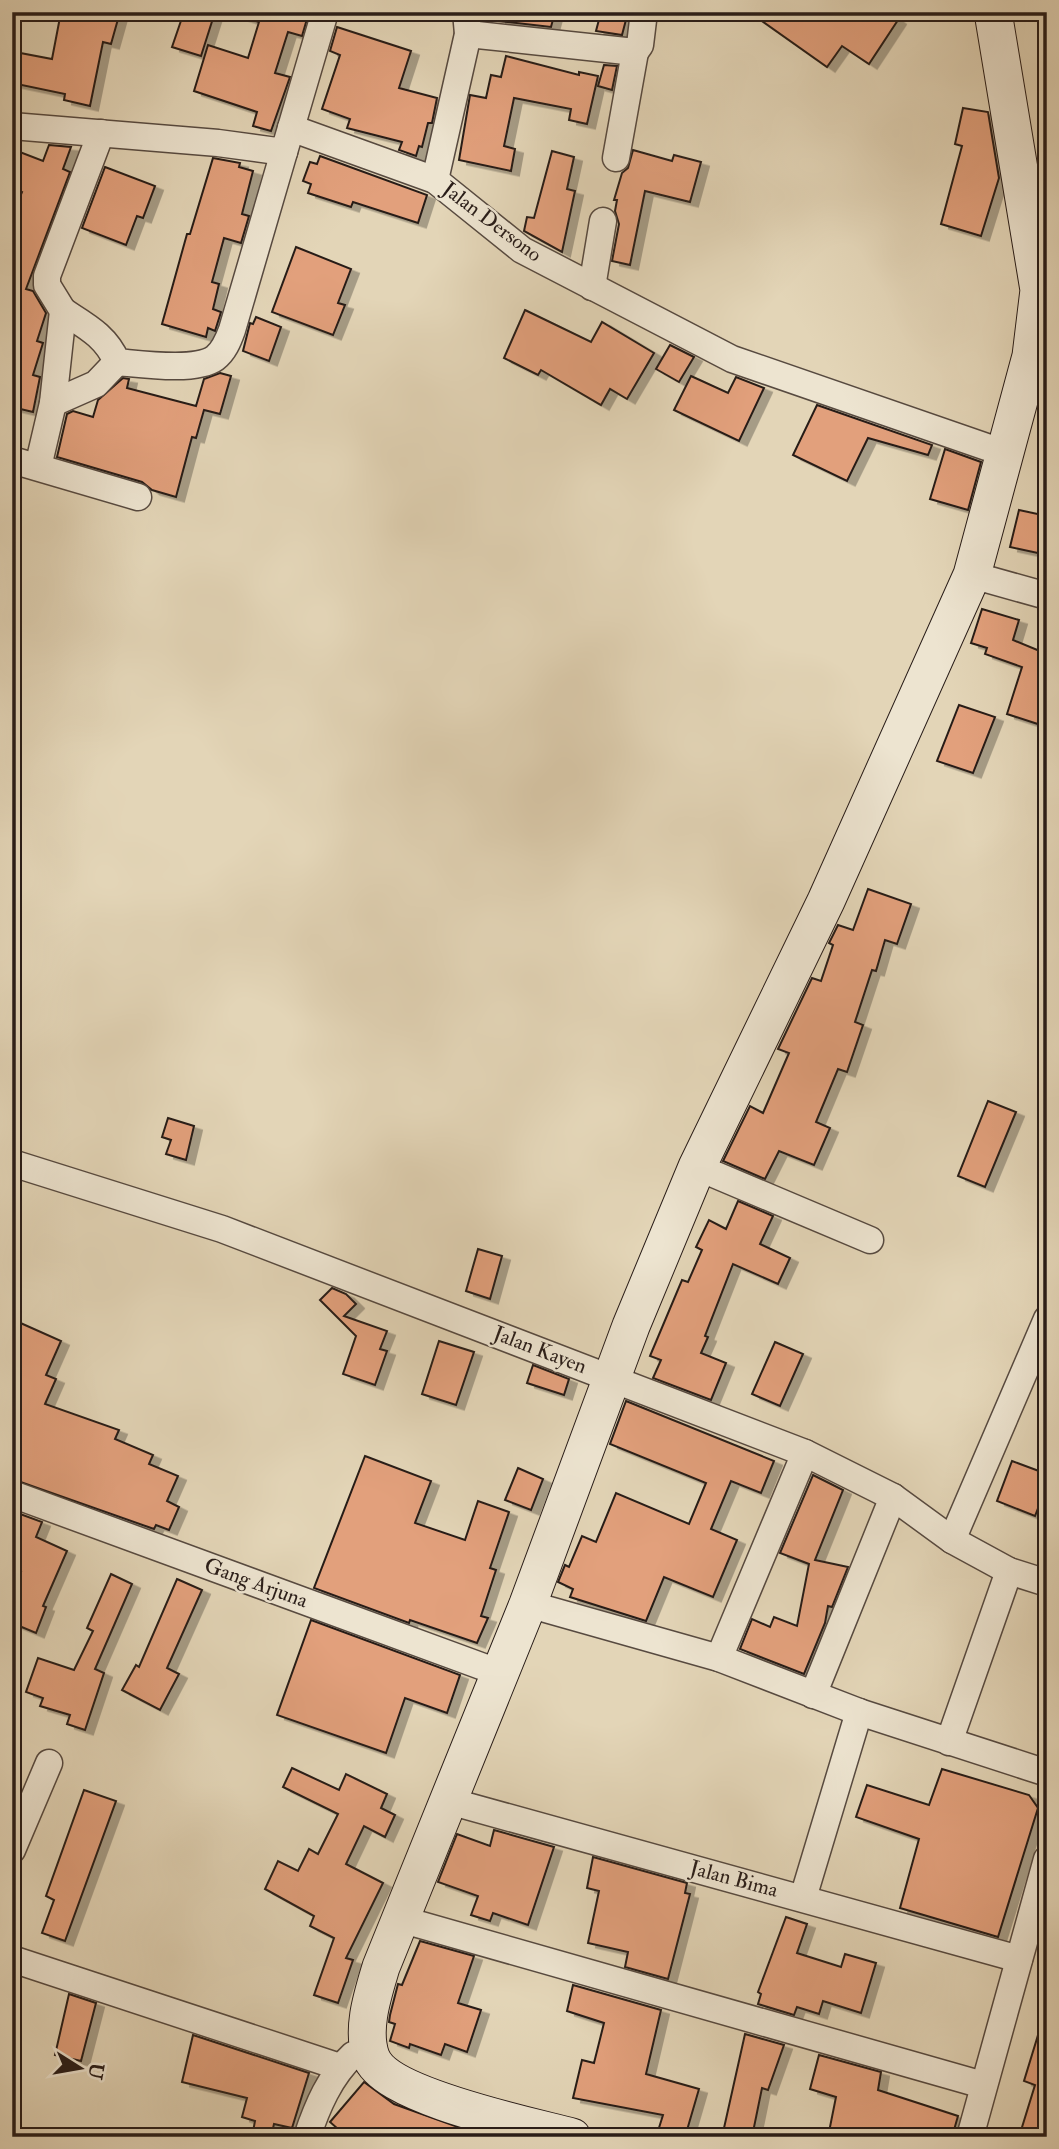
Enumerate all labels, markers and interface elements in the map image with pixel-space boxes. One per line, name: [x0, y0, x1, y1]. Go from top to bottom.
street label: Jalan Dersono: [436, 175, 547, 268]
street label: Jalan Kayen: [489, 1320, 591, 1380]
street label: Gang Arjuna: [201, 1552, 312, 1614]
street label: Jalan Bima: [686, 1854, 781, 1904]
north arrow: [46, 2034, 116, 2104]
text: U: [82, 2061, 109, 2081]

